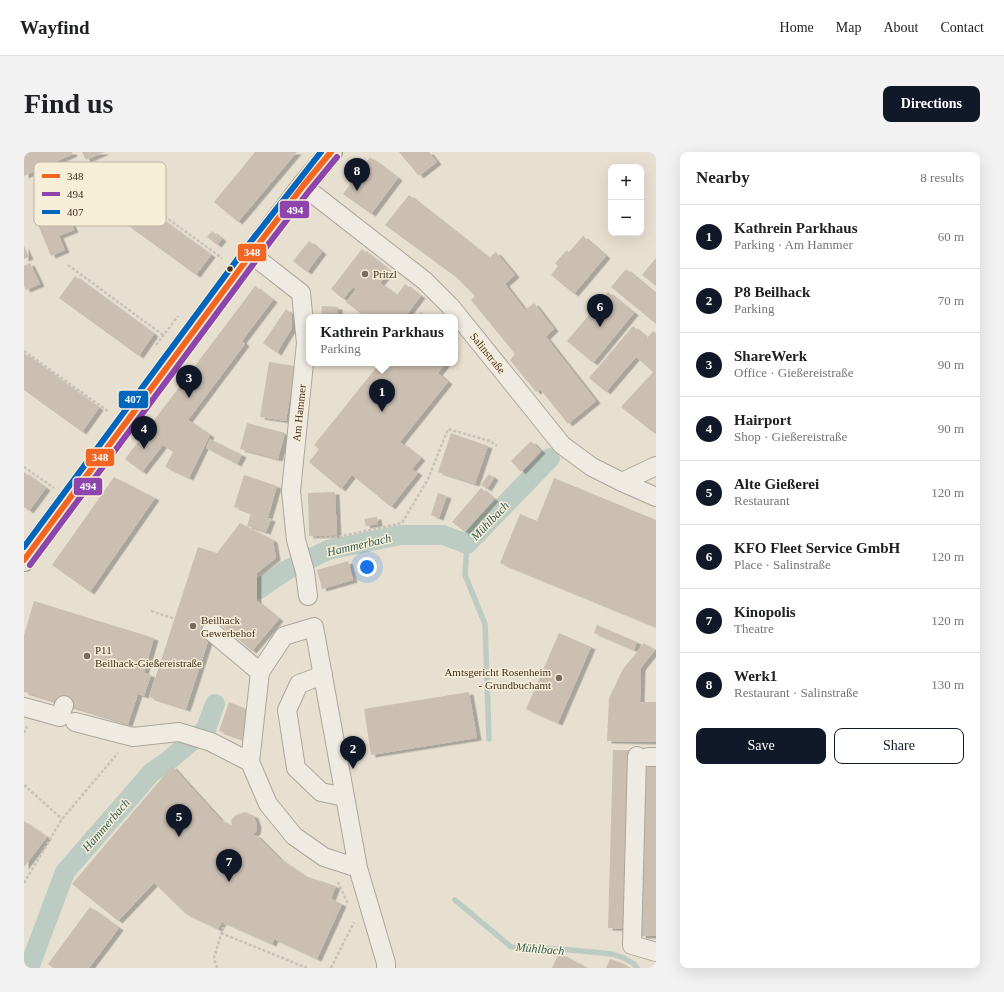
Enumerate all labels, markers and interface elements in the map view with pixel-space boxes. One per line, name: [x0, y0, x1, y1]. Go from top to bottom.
text: Wayfind: [20, 17, 90, 38]
text: Home: [780, 20, 814, 35]
text: Map: [836, 20, 861, 35]
text: About: [883, 20, 918, 35]
text: Contact: [940, 20, 984, 35]
button: Directions: [883, 86, 980, 122]
text: Find us: [24, 88, 114, 119]
pin: 8: [344, 158, 370, 191]
legend: [34, 162, 166, 226]
map controls: [608, 164, 644, 236]
button: +: [608, 164, 644, 200]
text: Nearby: [696, 168, 750, 187]
text: 348: [67, 170, 84, 182]
text: 8 results: [920, 170, 964, 185]
text: 494: [67, 188, 84, 200]
line badge: 494: [279, 200, 310, 219]
button: −: [608, 200, 644, 236]
text: 494: [287, 204, 304, 216]
text: 407: [67, 206, 84, 218]
text: Kathrein Parkhaus: [734, 220, 858, 236]
text: 1: [706, 229, 712, 244]
text: 60 m: [938, 229, 964, 244]
text: Parking · Am Hammer: [734, 237, 853, 252]
line badge: 348: [237, 243, 267, 262]
text: 348: [244, 246, 261, 258]
unlabelled marker: [225, 264, 235, 274]
place label: Pritzl: [373, 268, 397, 280]
marker: Pritzl: [360, 269, 370, 279]
text: P8 Beilhack: [734, 284, 810, 300]
text: 2: [706, 293, 712, 308]
text: 70 m: [938, 293, 964, 308]
pin: 6: [587, 294, 613, 327]
text: Parking: [734, 301, 774, 316]
popup: [306, 314, 458, 366]
text: Kathrein Parkhaus: [320, 324, 444, 340]
street label: Salinstraße: [468, 330, 508, 376]
text: Parking: [320, 341, 361, 356]
text: ShareWerk: [734, 348, 807, 364]
text: 3: [706, 357, 712, 372]
text: 90 m: [938, 357, 964, 372]
pin: 3: [176, 365, 202, 398]
text: Office · Gießereistraße: [734, 365, 854, 380]
pin: 1: [369, 379, 395, 412]
street label: Am Hammer: [290, 383, 308, 442]
line badge: 407: [118, 390, 149, 409]
text: 407: [125, 393, 142, 405]
text: Hairport: [734, 412, 792, 428]
pin: 4: [131, 416, 157, 449]
text: 4: [706, 421, 712, 436]
text: 90 m: [938, 421, 964, 436]
text: Shop · Gießereistraße: [734, 429, 847, 444]
line badge: 348: [85, 448, 115, 467]
text: 348: [92, 451, 109, 463]
text: Alte Gießerei: [734, 476, 819, 492]
line badge: 494: [73, 477, 103, 496]
text: 494: [80, 480, 97, 492]
text: 5: [706, 485, 712, 500]
text: 120 m: [931, 485, 964, 500]
text: Restaurant: [734, 493, 790, 508]
water label: Mühlbach: [467, 499, 512, 544]
water label: Hammerbach: [325, 531, 392, 559]
text: KFO Fleet Service GmbH: [734, 540, 900, 556]
text: 6: [706, 549, 712, 564]
text: 120 m: [931, 549, 964, 564]
your location: [357, 557, 377, 577]
text: Place · Salinstraße: [734, 557, 831, 572]
text: Kinopolis: [734, 604, 796, 620]
text: 7: [706, 613, 712, 628]
text: 120 m: [931, 613, 964, 628]
place label: Beilhack Gewerbehof: [201, 614, 256, 639]
marker: Beilhack Gewerbehof: [188, 621, 198, 631]
text: Theatre: [734, 621, 774, 636]
place label: P11 Beilhack-Gießereistraße: [95, 644, 202, 669]
marker: P11 Beilhack-Gießereistraße: [82, 651, 92, 661]
place label: Amtsgericht Rosenheim - Grundbuchamt: [444, 666, 551, 691]
text: Werk1: [734, 668, 777, 684]
marker: Amtsgericht Rosenheim - Grundbuchamt: [554, 673, 564, 683]
text: 8: [706, 677, 712, 692]
text: 130 m: [931, 677, 964, 692]
text: Restaurant · Salinstraße: [734, 685, 858, 700]
button: Save: [696, 728, 826, 764]
button: Share: [834, 728, 964, 764]
pin: 2: [340, 736, 366, 769]
water label: Hammerbach: [79, 796, 133, 855]
pin: 5: [166, 804, 192, 837]
pin: 7: [216, 849, 242, 882]
water label: Mühlbach: [514, 940, 565, 958]

